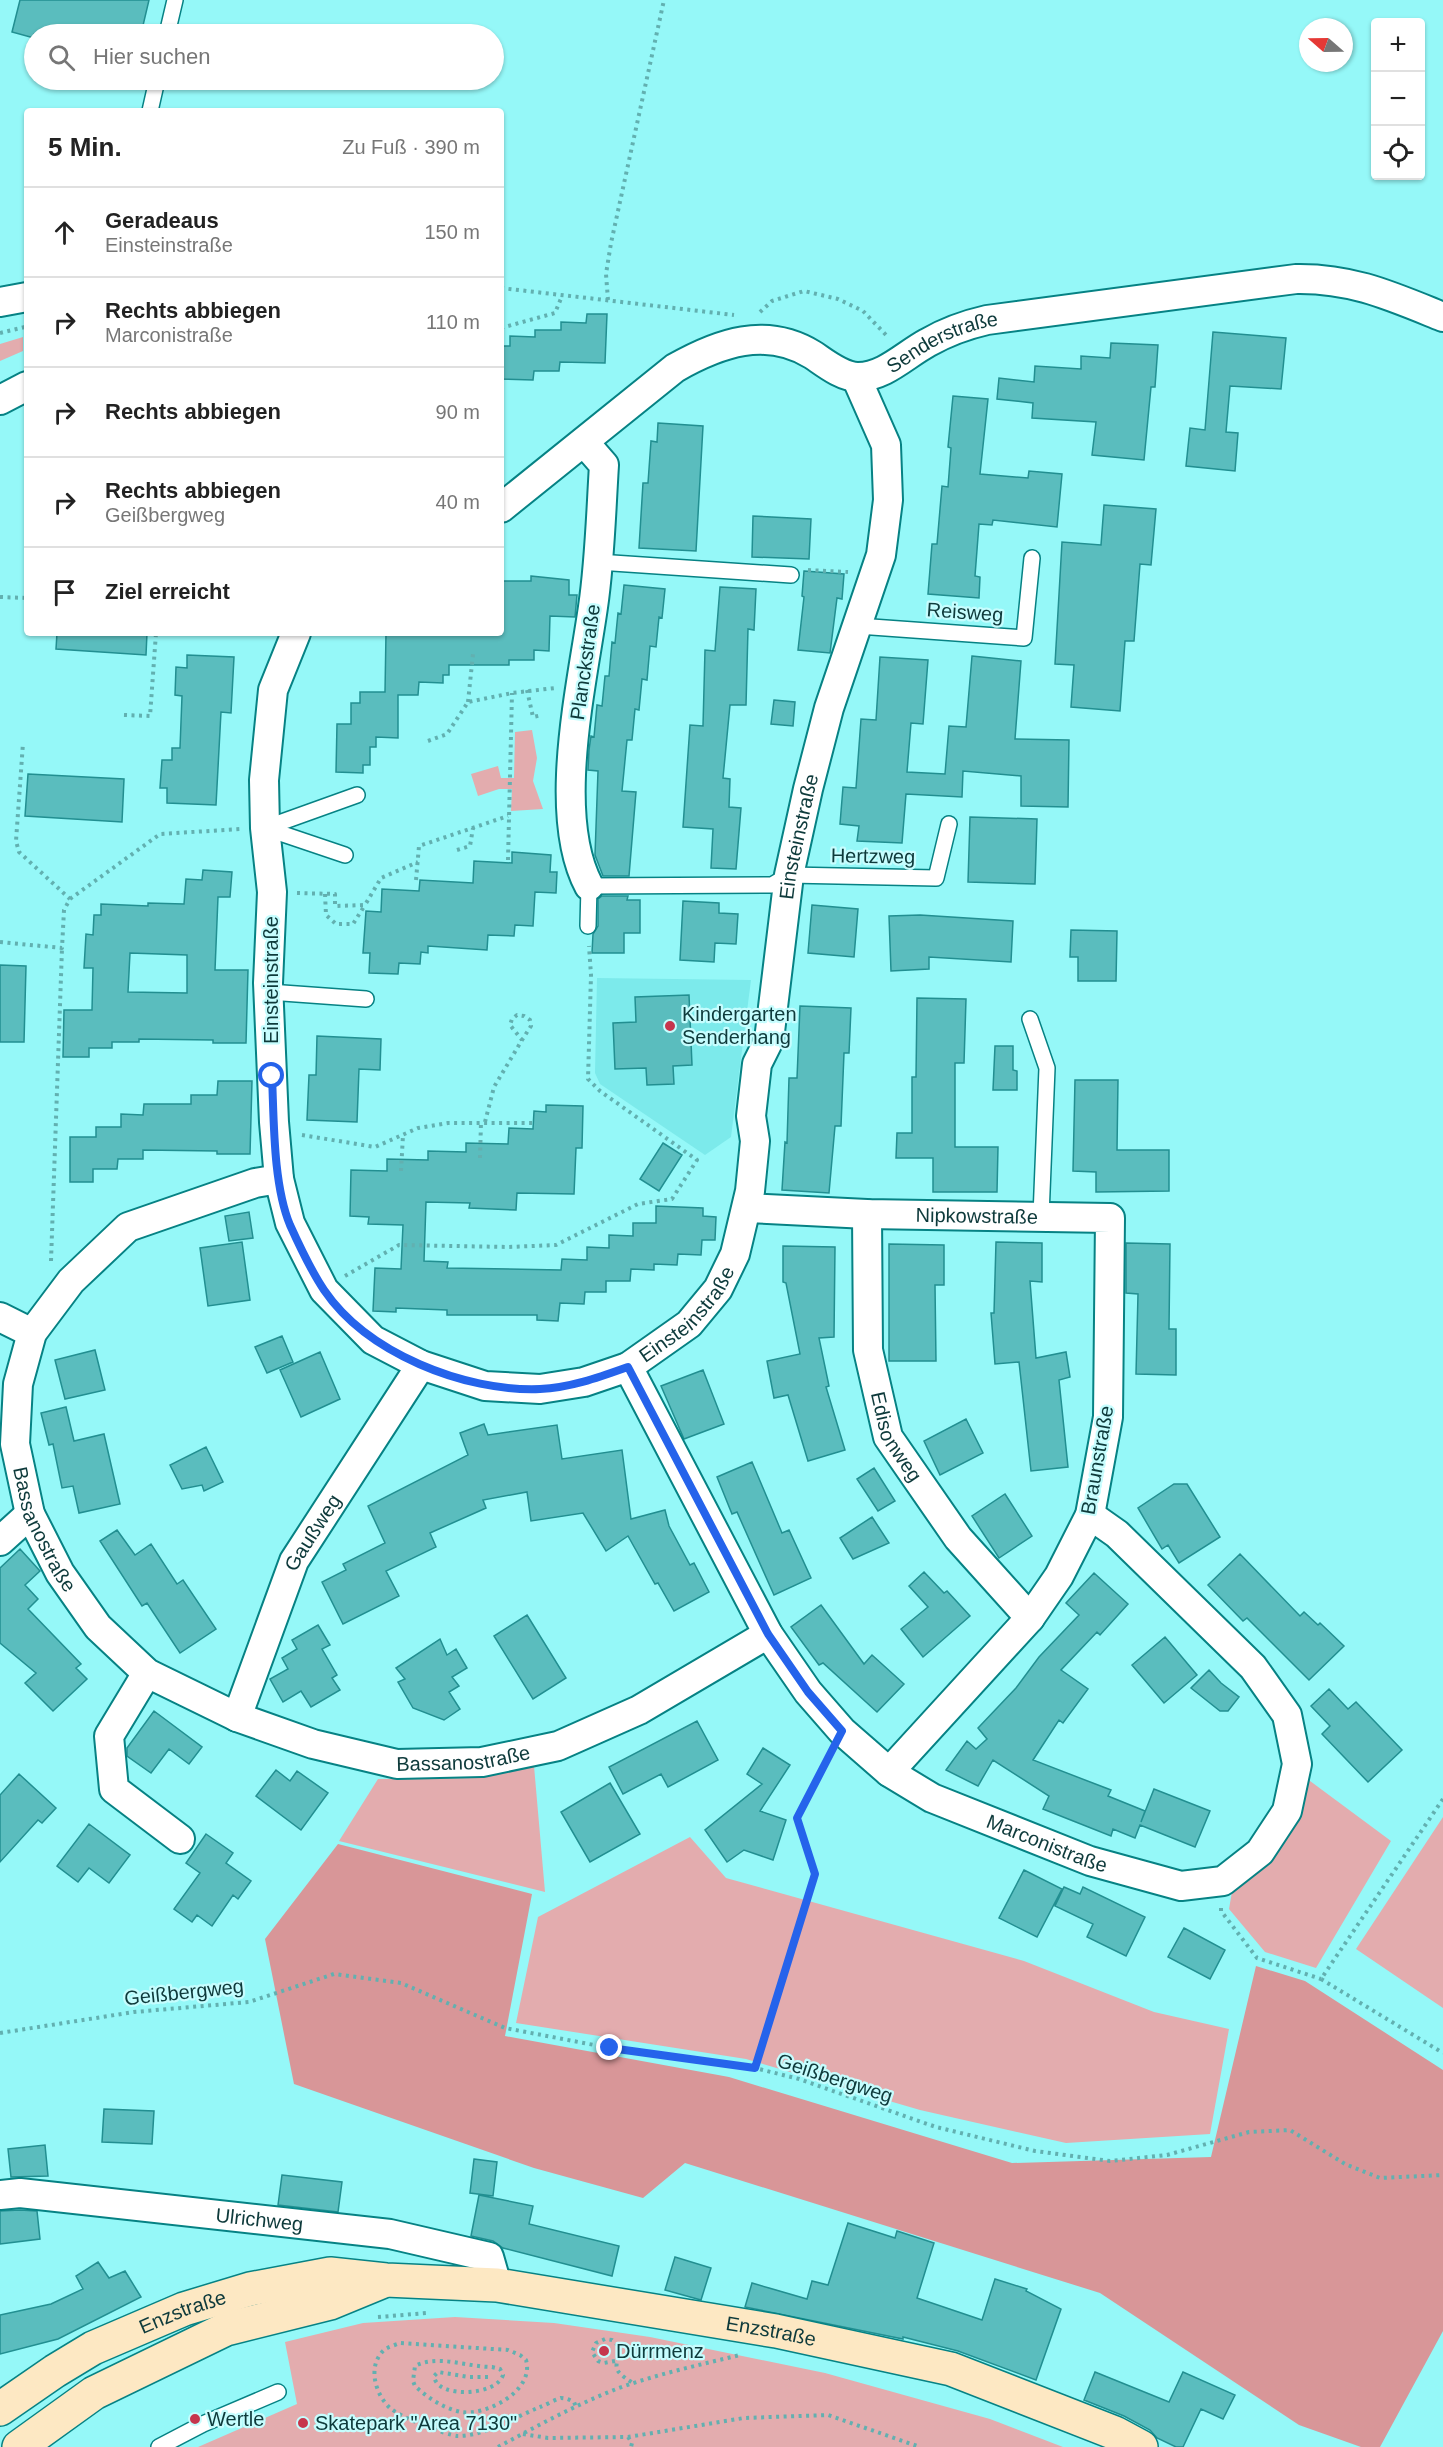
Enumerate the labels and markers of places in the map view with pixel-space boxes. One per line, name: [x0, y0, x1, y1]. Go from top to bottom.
place label: Kindergarten Senderhang: [682, 1003, 797, 1048]
marker: Kindergarten Senderhang: [663, 1019, 677, 1033]
place label: Dürrmenz: [616, 2340, 704, 2362]
marker: Dürrmenz: [597, 2344, 611, 2358]
place label: Wertle: [207, 2408, 264, 2430]
marker: Wertle: [188, 2412, 202, 2426]
place label: Skatepark "Area 7130": [315, 2412, 517, 2434]
marker: Skatepark "Area 7130": [296, 2416, 310, 2430]

